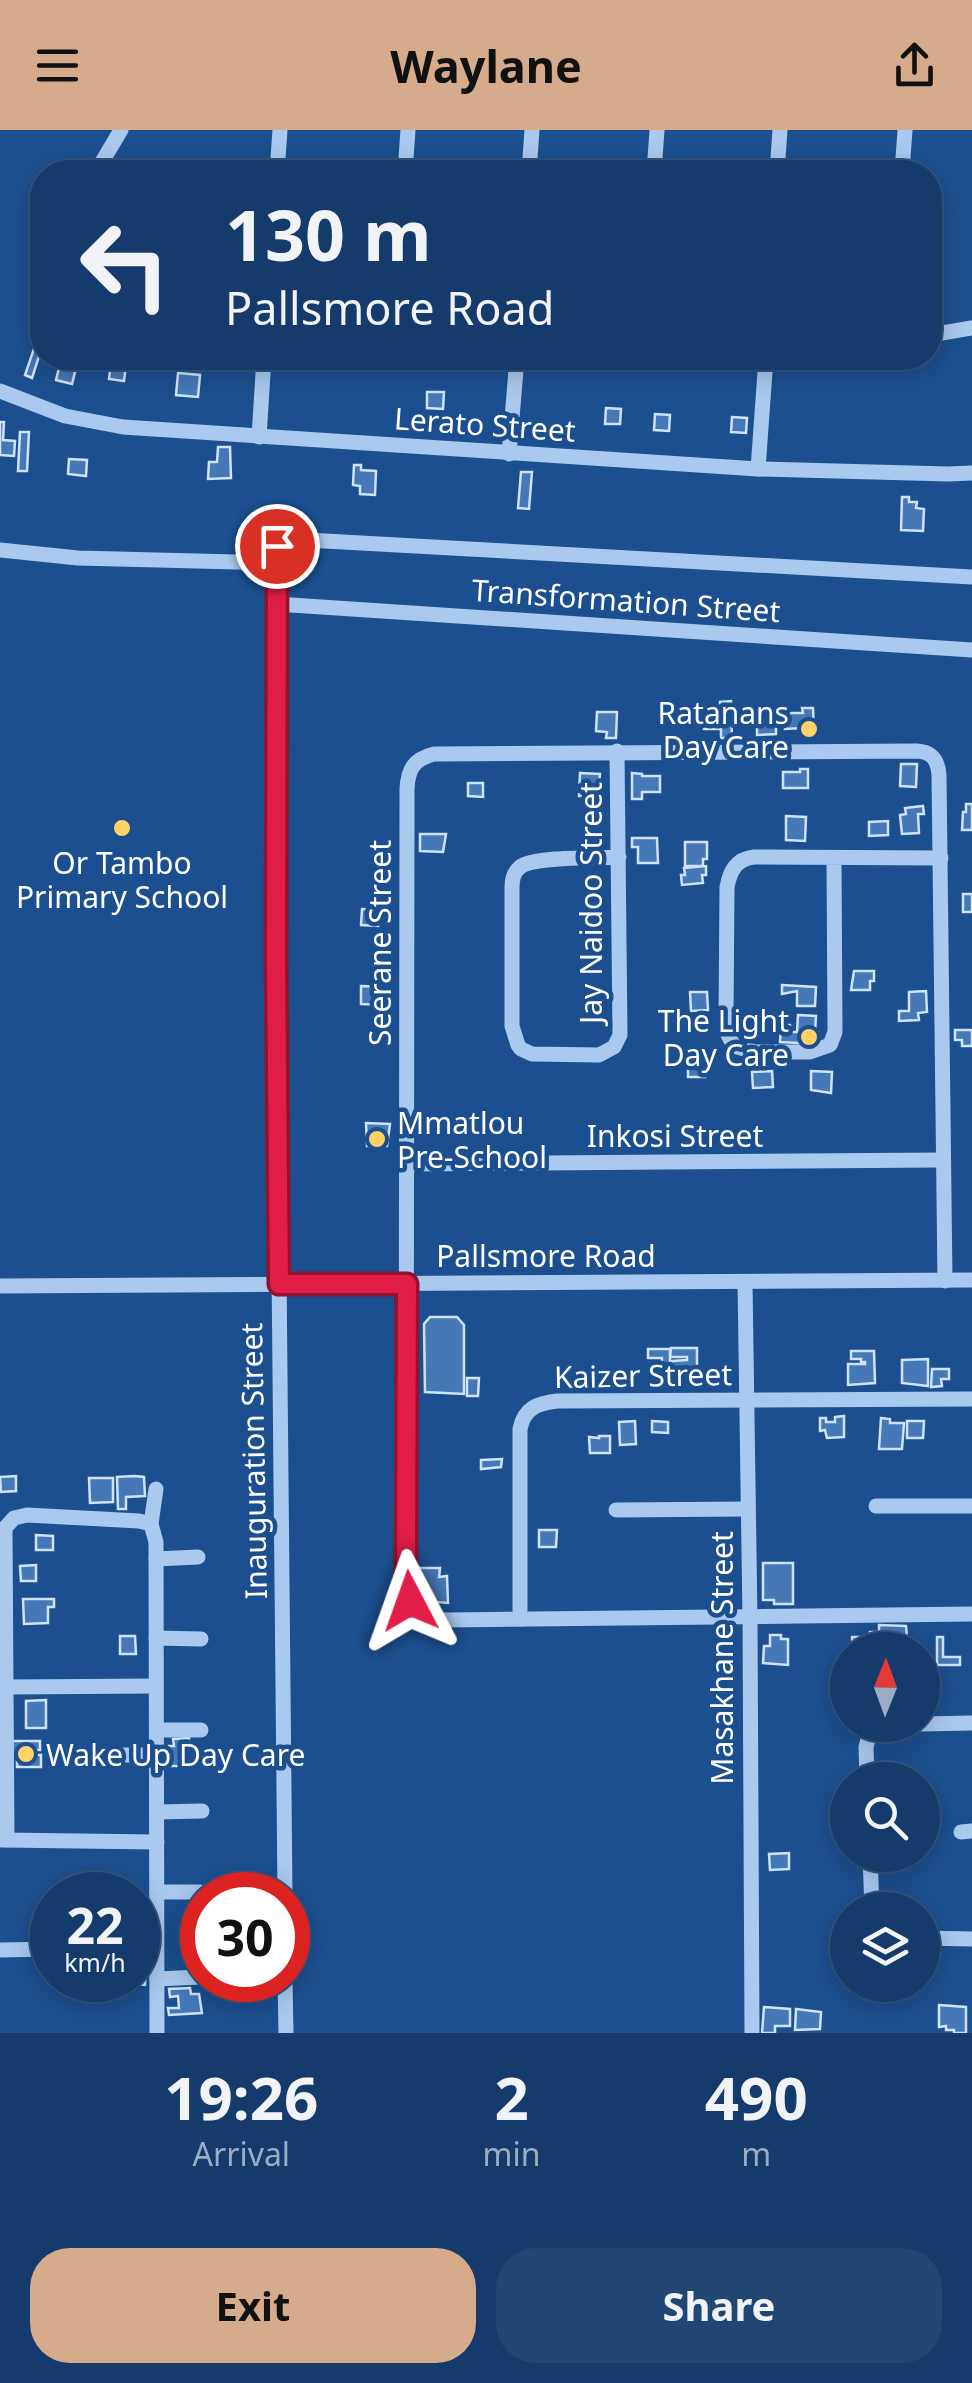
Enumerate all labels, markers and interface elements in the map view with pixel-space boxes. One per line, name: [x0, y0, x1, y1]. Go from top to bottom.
text: Waylane: [390, 35, 582, 96]
icon: menu: [30, 38, 85, 93]
icon: share: [887, 38, 942, 93]
text: 130 m: [225, 186, 432, 282]
icon: left: [60, 200, 190, 330]
text: Pallsmore Road: [225, 277, 554, 338]
street label: Lerato Street: [393, 397, 577, 451]
pin: [235, 504, 320, 589]
icon: arrive: [250, 519, 305, 574]
street label: Transformation Street: [470, 569, 782, 631]
place label: Ratanans Day Care: [658, 692, 789, 767]
marker: Ratanans Day Care: [798, 718, 820, 740]
street label: Jay Naidoo Street: [570, 782, 611, 1027]
marker: Or Tambo Primary School: [111, 817, 133, 839]
street label: Seerane Street: [359, 840, 400, 1046]
place label: Or Tambo Primary School: [16, 842, 228, 917]
place label: The Light Day Care: [658, 1000, 789, 1075]
marker: The Light Day Care: [798, 1026, 820, 1048]
place label: Mmatlou Pre-School: [397, 1102, 547, 1177]
street label: Inkosi Street: [587, 1115, 763, 1156]
marker: Mmatlou Pre-School: [366, 1128, 388, 1150]
street label: Pallsmore Road: [436, 1235, 656, 1276]
street label: Inauguration Street: [230, 1322, 276, 1600]
street label: Kaizer Street: [554, 1353, 733, 1397]
street label: Masakhane Street: [701, 1531, 742, 1785]
position arrow: [358, 1549, 462, 1653]
north arrow: [830, 1632, 940, 1742]
map controls: [830, 1632, 940, 2002]
place label: Wake Up Day Care: [46, 1734, 305, 1775]
marker: Wake Up Day Care: [15, 1743, 37, 1765]
button: search: [830, 1762, 940, 1872]
speed limit sign: 30: [180, 1872, 310, 2002]
text: 22: [66, 1891, 124, 1959]
button: layers: [830, 1892, 940, 2002]
text: km/h: [64, 1945, 126, 1979]
text: 19:26: [164, 2056, 318, 2138]
text: 2: [494, 2056, 529, 2138]
text: 490: [705, 2056, 808, 2138]
text: Arrival: [193, 2132, 290, 2175]
text: min: [483, 2132, 541, 2175]
text: m: [741, 2132, 771, 2175]
button: Exit: [30, 2248, 476, 2363]
button: Share: [496, 2248, 942, 2363]

